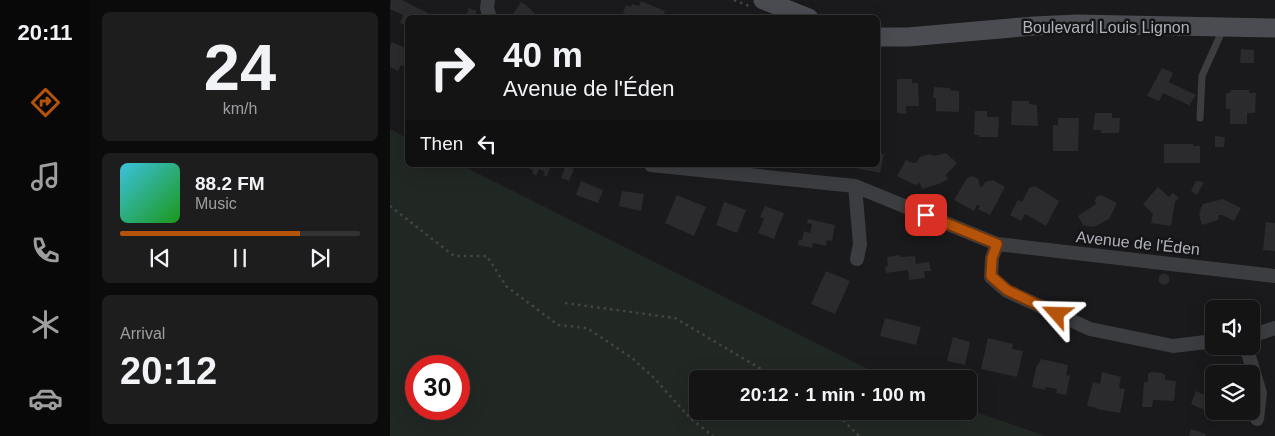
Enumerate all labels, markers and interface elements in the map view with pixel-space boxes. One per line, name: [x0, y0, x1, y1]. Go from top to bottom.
street label: Boulevard Louis Lignon: [1022, 19, 1190, 36]
text: 20:11: [17, 20, 73, 45]
text: 24: [204, 31, 276, 104]
icon: right: [420, 35, 485, 100]
text: 40 m: [503, 35, 583, 74]
text: Avenue de l'Éden: [503, 76, 674, 101]
icon: directions: [28, 85, 63, 120]
text: km/h: [223, 100, 257, 117]
icon: left: [473, 130, 501, 158]
text: Then: [420, 133, 463, 154]
icon: music: [28, 159, 63, 194]
text: 88.2 FM: [195, 173, 265, 194]
pin: [905, 194, 947, 236]
text: Music: [195, 195, 237, 212]
icon: arrive: [912, 201, 940, 229]
street label: Avenue de l'Éden: [1075, 227, 1201, 258]
icon: phone: [28, 233, 63, 268]
icon: previous: [146, 244, 174, 272]
icon: pause: [226, 244, 254, 272]
icon: next: [306, 244, 334, 272]
position arrow: [1030, 287, 1082, 339]
map controls: [1205, 300, 1260, 420]
button: sound: [1205, 300, 1260, 355]
icon: climate: [28, 307, 63, 342]
text: Arrival: [120, 325, 165, 342]
text: 20:12: [120, 350, 217, 392]
speed limit sign: 30: [405, 355, 470, 420]
button: layers: [1205, 365, 1260, 420]
icon: car: [28, 381, 63, 416]
text: 20:12 · 1 min · 100 m: [740, 384, 926, 405]

